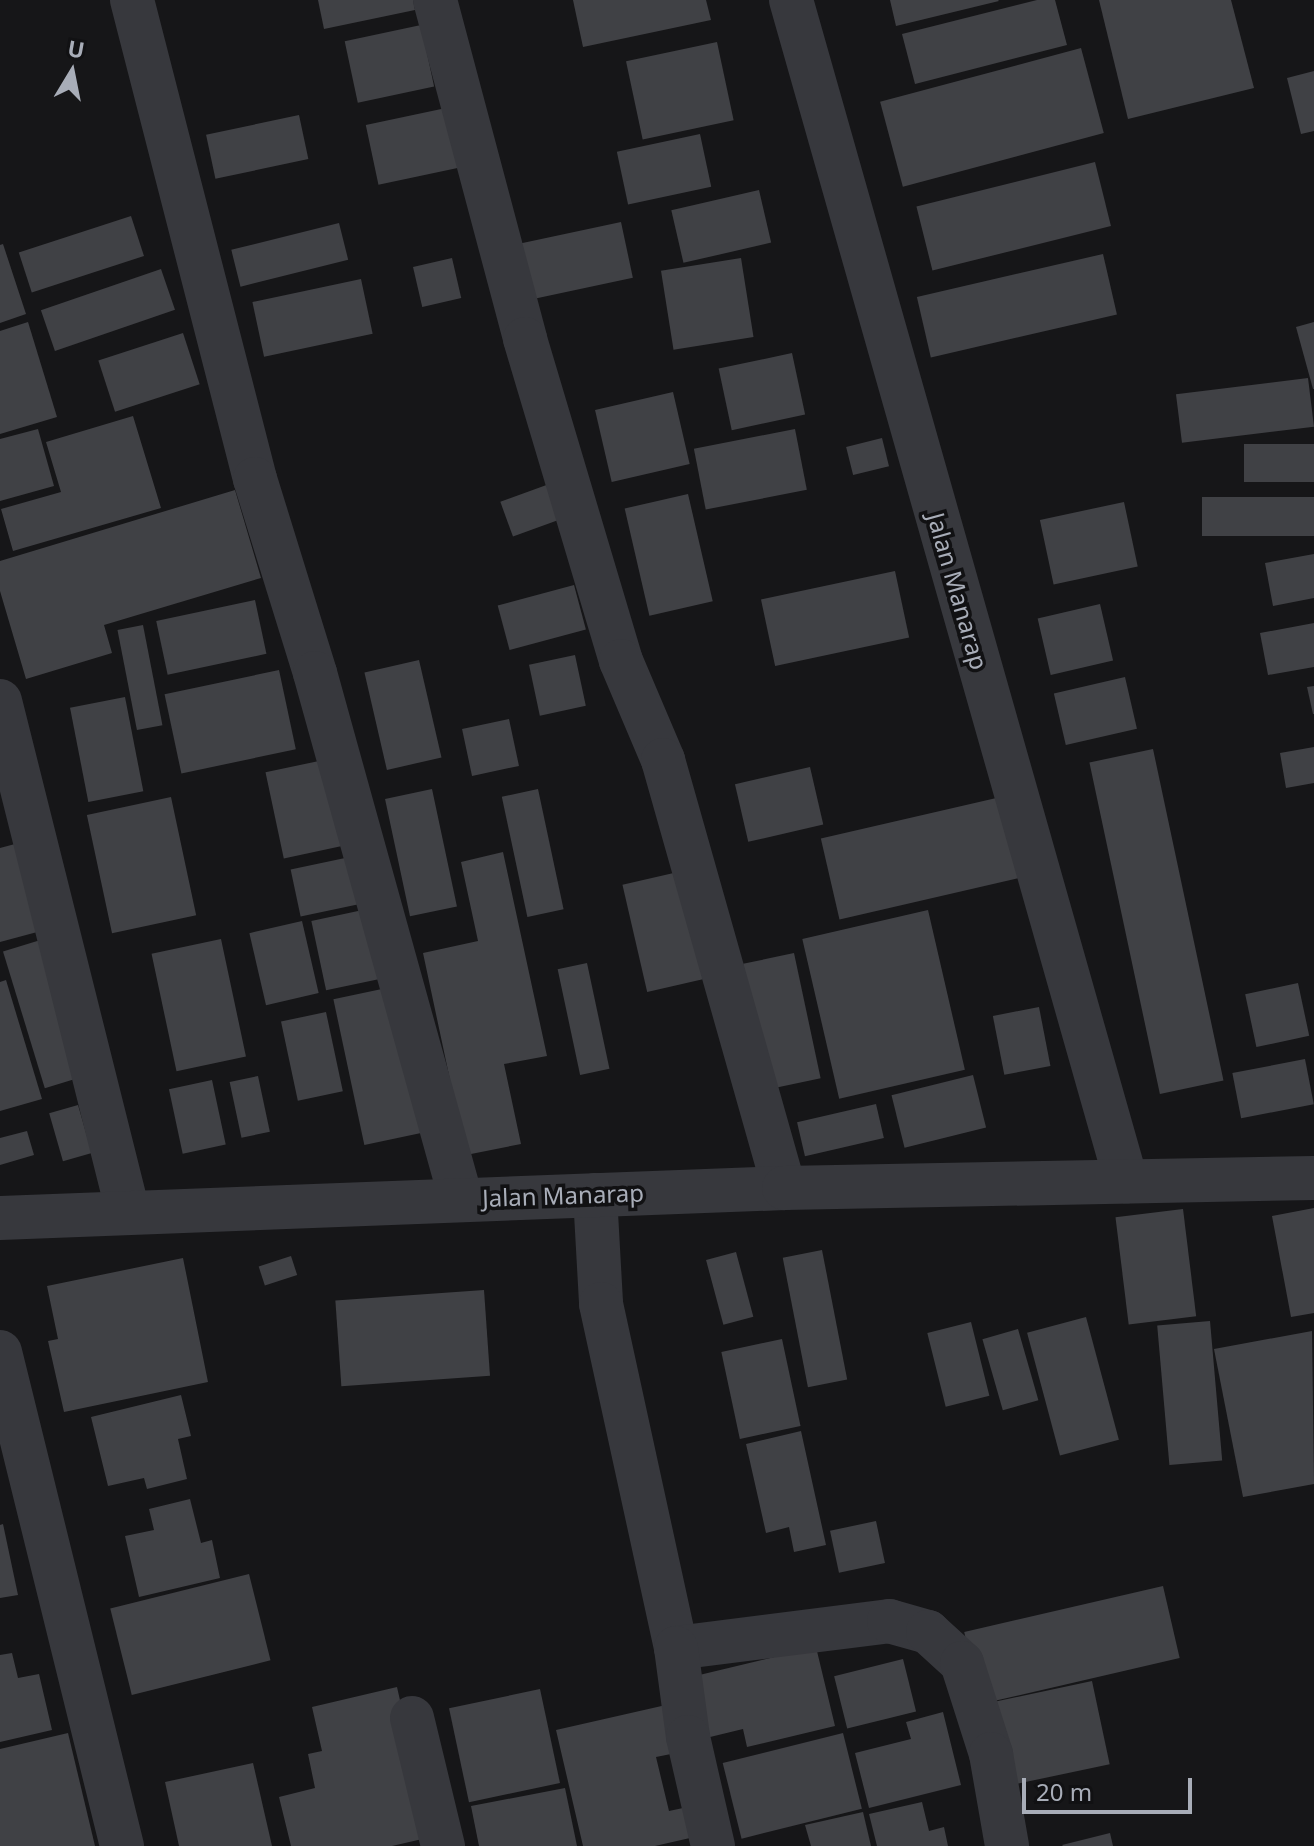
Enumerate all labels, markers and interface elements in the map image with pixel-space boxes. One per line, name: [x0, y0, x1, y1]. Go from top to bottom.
north arrow: [32, 32, 112, 112]
text: U: [65, 32, 87, 65]
street label: Jalan Manarap: [922, 509, 994, 673]
street label: Jalan Manarap: [482, 1178, 644, 1212]
scale bar: [1026, 1762, 1196, 1812]
text: 20 m: [1036, 1775, 1092, 1808]

